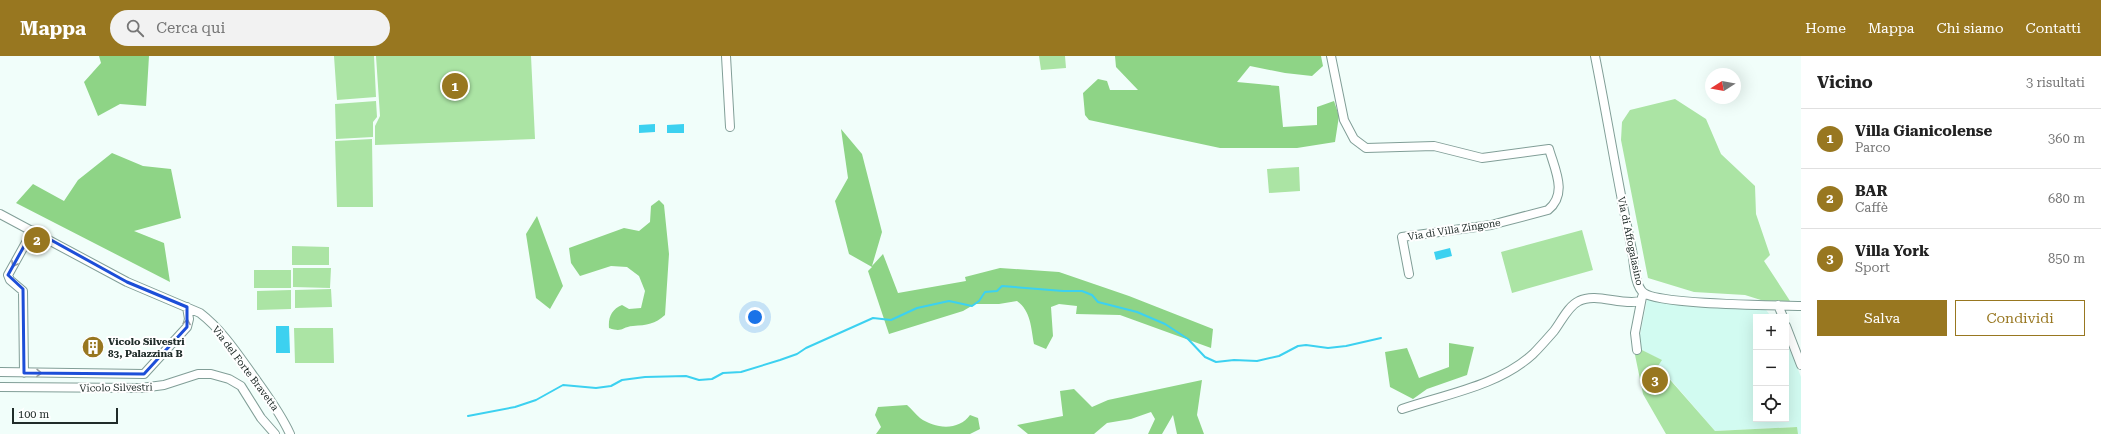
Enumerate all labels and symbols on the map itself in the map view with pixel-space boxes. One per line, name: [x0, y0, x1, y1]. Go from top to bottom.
north arrow: [1705, 68, 1741, 104]
pin: 1: [442, 71, 468, 101]
street label: Via di Affogalasino: [1616, 196, 1645, 287]
street label: Via di Villa Zingone: [1407, 217, 1502, 242]
pin: 2: [24, 225, 50, 255]
one-way arrow: [11, 260, 18, 267]
your location: [745, 307, 765, 327]
one-way arrow: [182, 318, 191, 325]
street label: Via del Forte Bravetta: [210, 324, 281, 413]
building icon: Vicolo Silvestri 83, Palazzina B: [80, 334, 106, 360]
place label: Vicolo Silvestri 83, Palazzina B: [108, 336, 185, 359]
pin: 3: [1642, 365, 1668, 395]
one-way arrow: [36, 369, 42, 377]
street label: Vicolo Silvestri: [79, 381, 153, 394]
scale bar: [12, 406, 118, 425]

